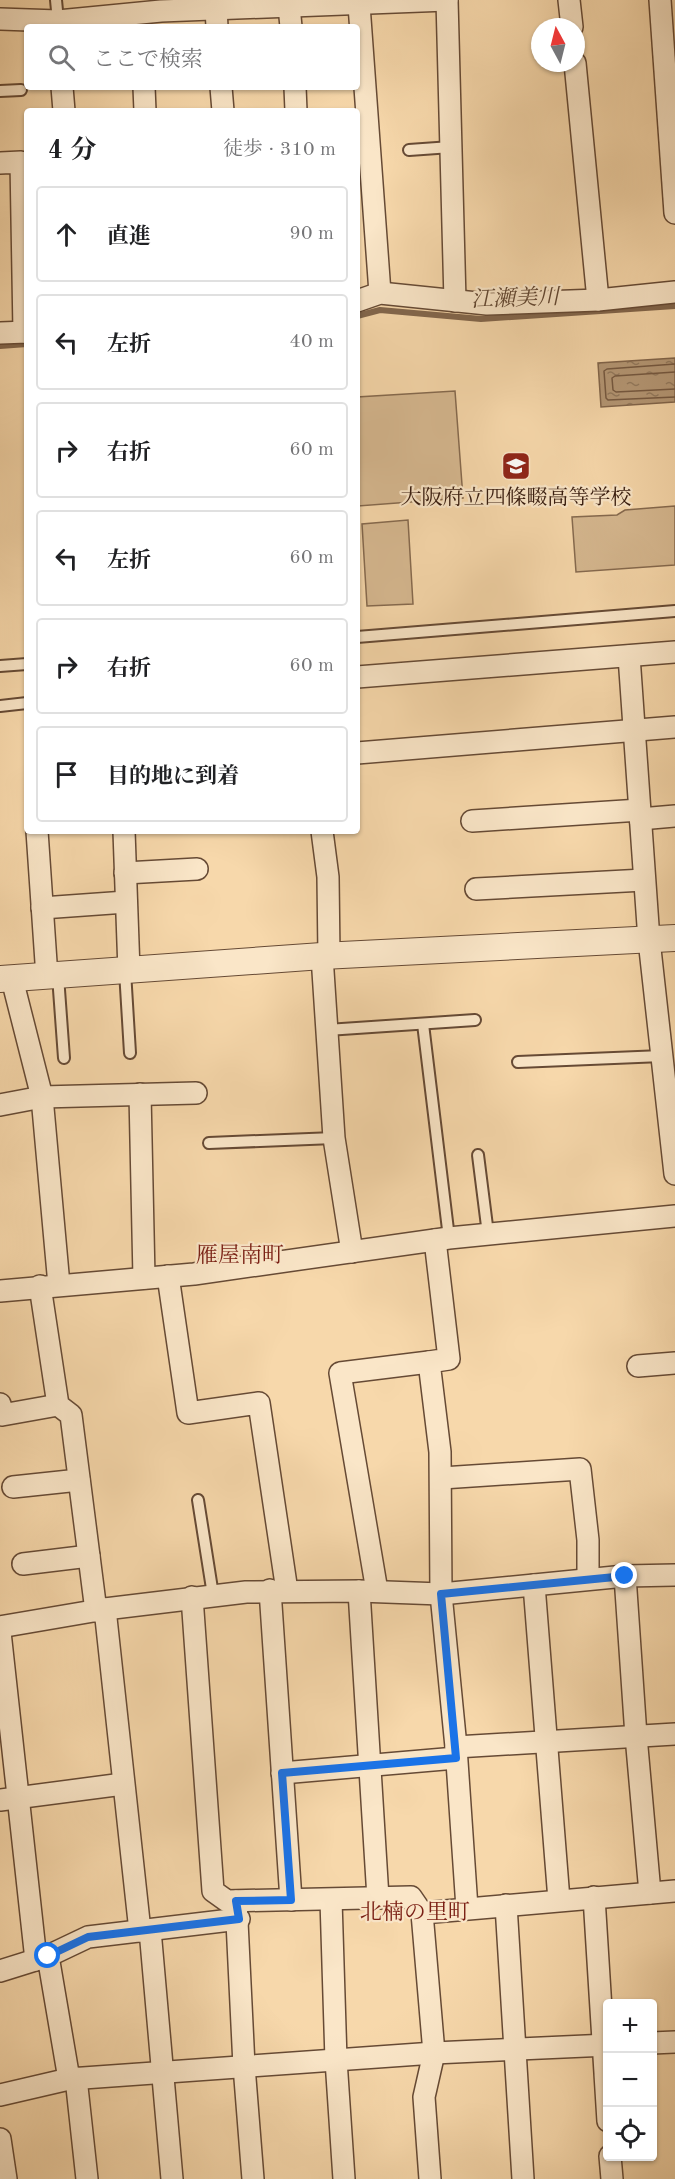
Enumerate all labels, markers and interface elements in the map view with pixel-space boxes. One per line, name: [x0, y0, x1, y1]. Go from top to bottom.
north arrow: [531, 18, 585, 72]
search box: [24, 24, 360, 90]
icon: search: [45, 41, 78, 74]
text: ここで検索: [93, 49, 203, 71]
text: 4 分: [48, 138, 96, 164]
text: 徒歩 · 310 m: [223, 140, 336, 160]
icon: ahead: [50, 218, 83, 251]
text: 90 m: [289, 224, 334, 244]
text: 直進: [107, 226, 151, 248]
water label: 江瀬美川: [471, 284, 561, 312]
icon: left: [50, 326, 83, 359]
text: 40 m: [289, 332, 334, 352]
text: 左折: [107, 334, 151, 356]
icon: right: [50, 434, 83, 467]
text: 60 m: [289, 440, 334, 460]
text: 右折: [107, 442, 151, 464]
school or university icon: 大阪府立四條畷高等学校: [500, 450, 532, 482]
place label: 大阪府立四條畷高等学校: [401, 486, 632, 509]
icon: left: [50, 542, 83, 575]
text: 60 m: [289, 548, 334, 568]
text: 左折: [107, 550, 151, 572]
icon: right: [50, 650, 83, 683]
text: 60 m: [289, 656, 334, 676]
text: 右折: [107, 658, 151, 680]
icon: arrive: [50, 758, 83, 791]
text: 目的地に到着: [107, 766, 239, 788]
district label: 雁屋南町: [196, 1243, 284, 1267]
route end: [611, 1562, 637, 1588]
district label: 北楠の里町: [360, 1900, 470, 1924]
route start: [34, 1942, 60, 1968]
map controls: [603, 1999, 657, 2161]
button: +: [603, 1999, 657, 2053]
button: −: [603, 2053, 657, 2107]
button: locate: [603, 2107, 657, 2161]

